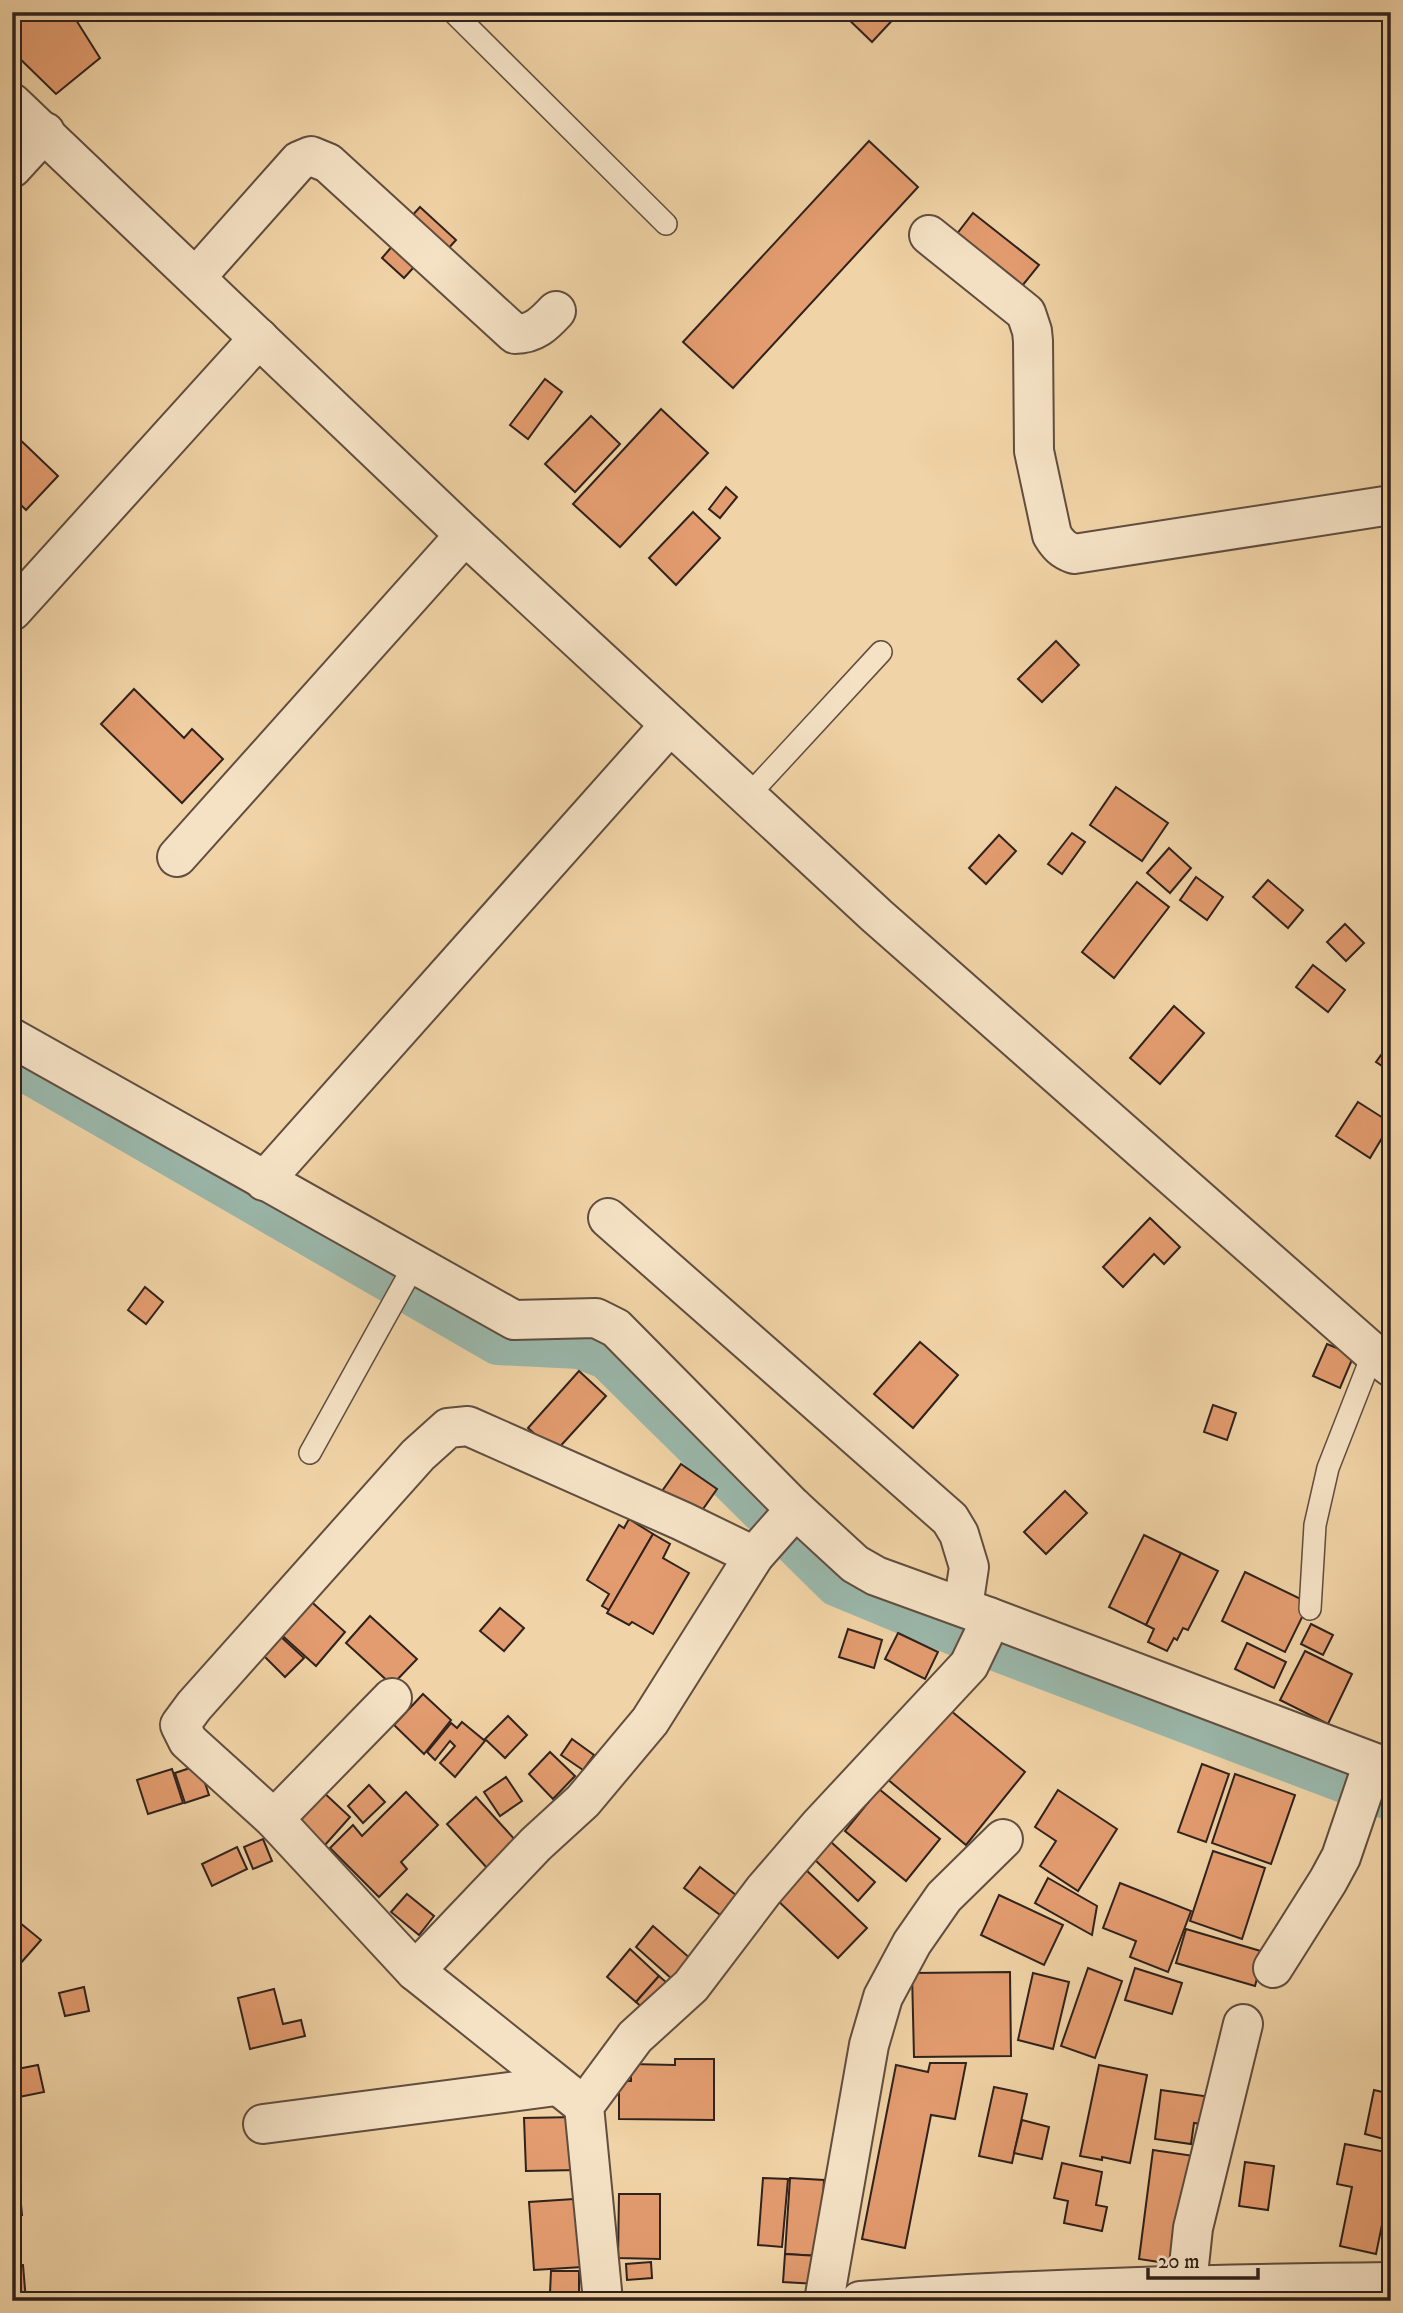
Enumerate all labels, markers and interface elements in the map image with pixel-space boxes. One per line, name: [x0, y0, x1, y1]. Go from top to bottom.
scale bar: [1148, 2236, 1258, 2280]
text: 20 m: [1158, 2249, 1200, 2275]

